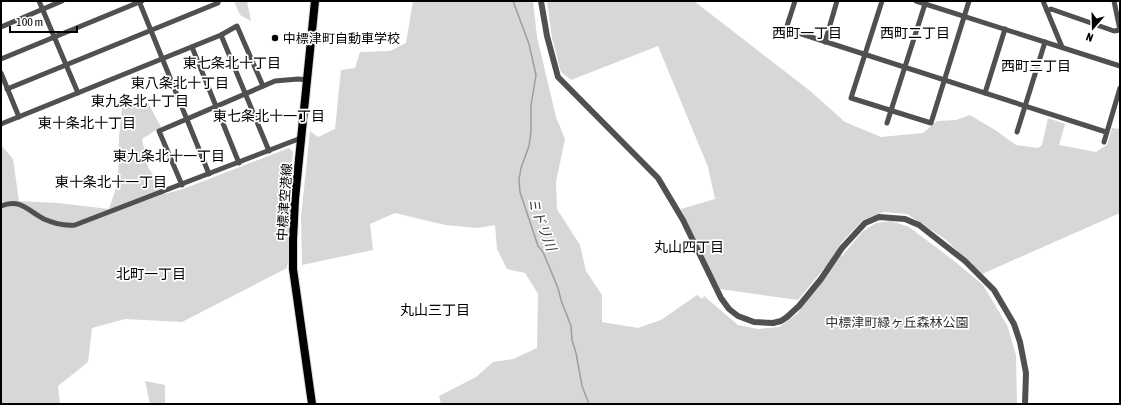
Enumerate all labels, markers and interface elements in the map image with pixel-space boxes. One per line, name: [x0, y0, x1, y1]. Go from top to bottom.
scale bar: [10, 8, 77, 34]
north arrow: [1073, 8, 1113, 48]
text: 100 m: [16, 15, 43, 29]
district label: 西町一丁目: [772, 25, 842, 41]
district label: 西町二丁目: [880, 25, 950, 41]
place label: 中標津町自動車学校: [283, 31, 400, 46]
text: N: [1084, 31, 1095, 44]
marker: 中標津町自動車学校: [270, 33, 280, 43]
district label: 東七条北十丁目: [183, 55, 281, 71]
district label: 西町三丁目: [1001, 58, 1071, 74]
district label: 東八条北十丁目: [131, 75, 229, 91]
district label: 東九条北十丁目: [91, 93, 189, 109]
district label: 東七条北十一丁目: [213, 108, 325, 124]
district label: 東十条北十丁目: [38, 115, 136, 131]
district label: 東九条北十一丁目: [113, 148, 225, 164]
street label: 中標津空港線: [274, 163, 295, 241]
district label: 東十条北十一丁目: [55, 174, 167, 190]
water label: ミドリ川: [524, 195, 560, 255]
district label: 丸山四丁目: [654, 239, 724, 255]
district label: 北町一丁目: [116, 266, 186, 282]
district label: 丸山三丁目: [400, 302, 470, 318]
park label: 中標津町緑ヶ丘森林公園: [825, 315, 969, 330]

